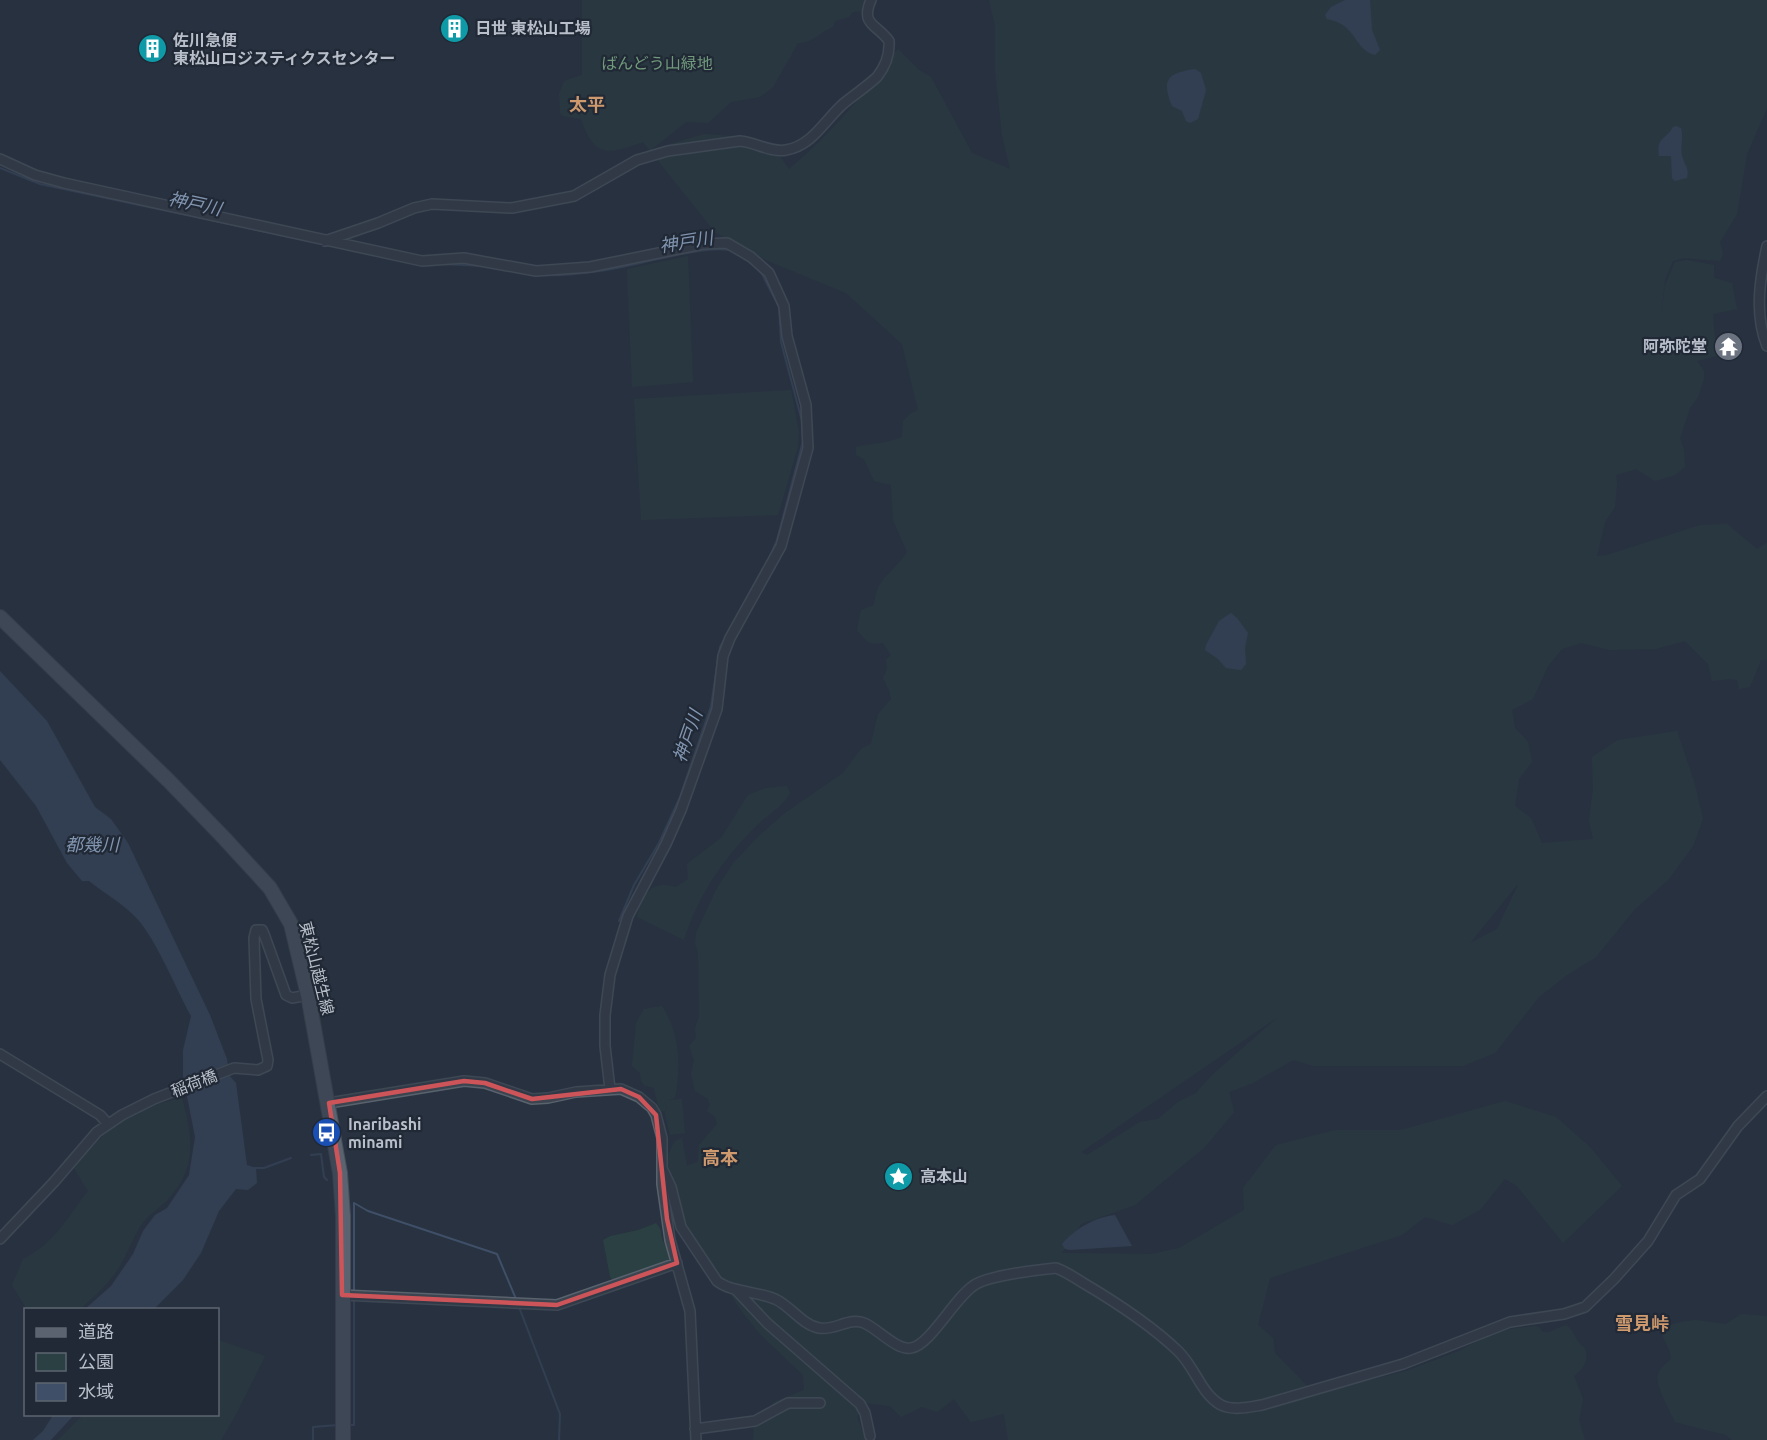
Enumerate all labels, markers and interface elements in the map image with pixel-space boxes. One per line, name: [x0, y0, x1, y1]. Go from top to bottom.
building icon: 日世 東松山工場: [438, 12, 470, 44]
place label: 日世 東松山工場: [475, 19, 591, 37]
place label: 佐川急便 東松山ロジスティクスセンター: [172, 31, 396, 67]
building icon: 佐川急便 東松山ロジスティクスセンター: [136, 33, 168, 65]
park label: ばんどう山緑地: [601, 54, 713, 72]
district label: 太平: [569, 94, 605, 114]
water label: 神戸川: [167, 188, 225, 219]
water label: 神戸川: [658, 227, 716, 255]
temple icon: 阿弥陀堂: [1712, 330, 1744, 362]
place label: 阿弥陀堂: [1643, 337, 1707, 355]
water label: 神戸川: [669, 705, 706, 765]
water label: 都幾川: [65, 834, 121, 854]
street label: 東松山越生線: [297, 919, 337, 1017]
street label: 稲荷橋: [168, 1066, 220, 1100]
place label: Inaribashi minami: [348, 1115, 422, 1151]
bus stop icon: Inaribashi minami: [311, 1117, 343, 1149]
district label: 高本: [702, 1147, 738, 1167]
place icon: 高本山: [883, 1160, 915, 1192]
place label: 高本山: [920, 1167, 968, 1185]
legend: [24, 1308, 219, 1416]
district label: 雪見峠: [1615, 1313, 1669, 1333]
text: 道路: [78, 1321, 114, 1341]
text: 公園: [78, 1351, 114, 1371]
text: 水域: [78, 1381, 114, 1401]

